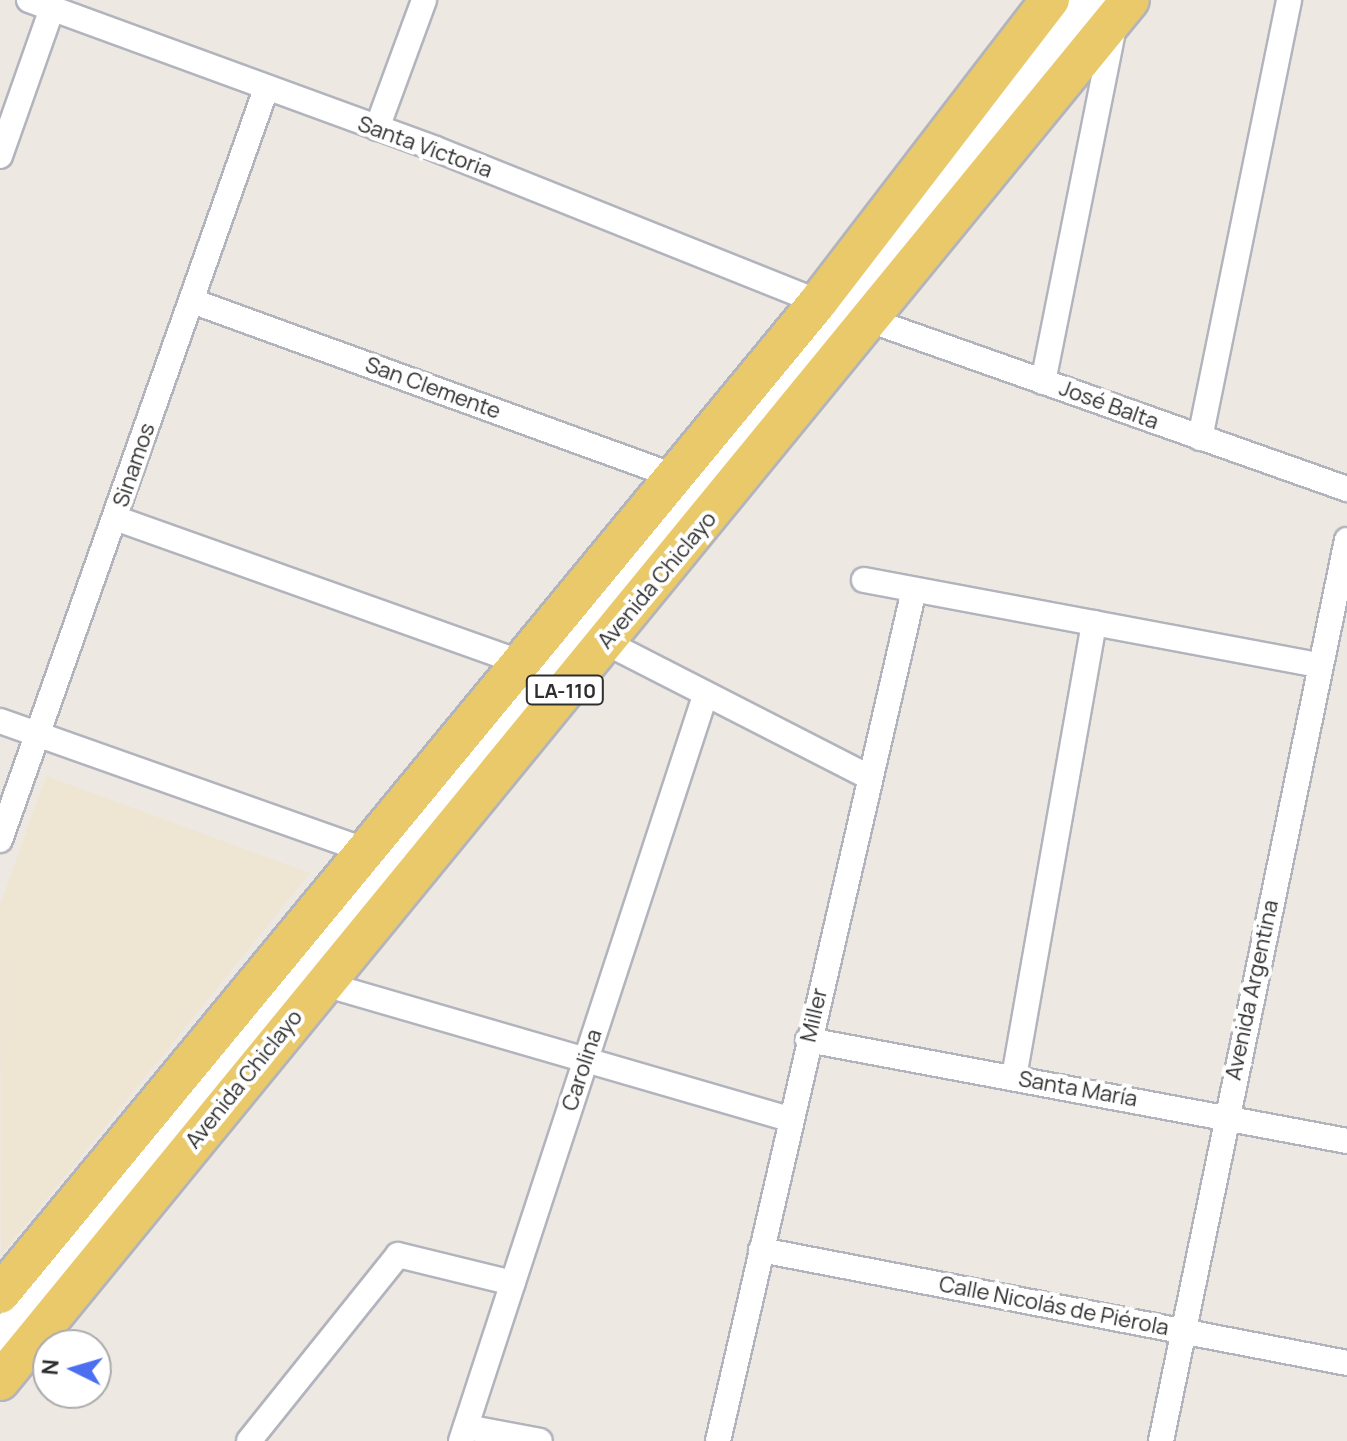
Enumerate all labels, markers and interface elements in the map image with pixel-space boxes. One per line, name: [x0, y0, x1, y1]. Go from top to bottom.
street label: Santa Victoria: [354, 110, 496, 184]
street label: San Clemente: [362, 351, 504, 425]
street label: José Balta: [1056, 375, 1162, 435]
street label: Sinamos: [107, 420, 161, 510]
street label: Avenida Chiclayo: [592, 506, 722, 654]
road number: LA-110: [525, 674, 605, 706]
street label: Avenida Argentina: [1220, 898, 1284, 1082]
street label: Miller: [795, 985, 833, 1045]
street label: Avenida Chiclayo: [180, 1004, 308, 1154]
street label: Carolina: [556, 1026, 608, 1114]
street label: Santa María: [1016, 1066, 1140, 1112]
street label: Calle Nicolás de Piérola: [937, 1271, 1171, 1341]
north arrow: [32, 1329, 112, 1409]
text: N: [34, 1358, 66, 1376]

